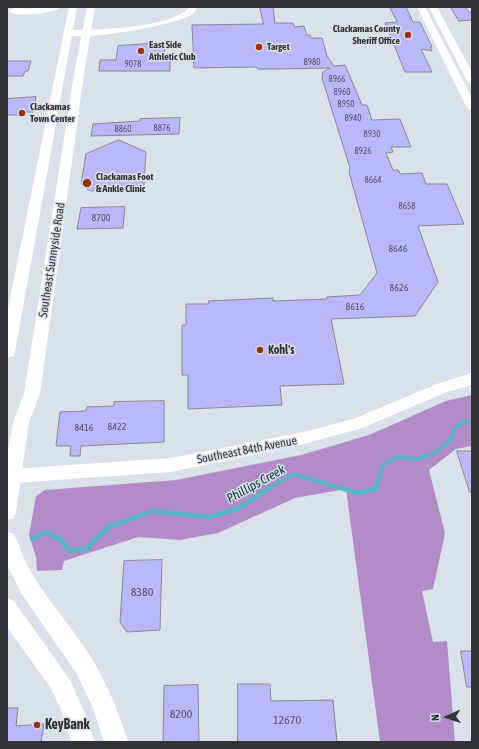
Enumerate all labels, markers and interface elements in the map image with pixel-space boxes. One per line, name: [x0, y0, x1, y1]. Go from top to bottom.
place label: Clackamas County Sheriff Office: [333, 23, 400, 46]
marker: Clackamas County Sheriff Office: [403, 30, 413, 40]
place label: East Side Athletic Club: [149, 39, 196, 62]
place label: Target: [267, 41, 290, 53]
marker: Target: [254, 42, 264, 52]
marker: East Side Athletic Club: [136, 46, 146, 56]
house number: 8980: [304, 57, 320, 67]
house number: 9078: [125, 59, 141, 69]
house number: 8966: [329, 74, 345, 84]
house number: 8960: [334, 87, 350, 97]
house number: 8950: [338, 99, 354, 109]
place label: Clackamas Town Center: [30, 101, 75, 124]
marker: Clackamas Town Center: [17, 108, 27, 118]
house number: 8940: [345, 113, 361, 123]
house number: 8876: [154, 123, 170, 133]
house number: 8860: [115, 124, 131, 134]
house number: 8930: [364, 129, 380, 139]
house number: 8926: [355, 146, 371, 156]
place label: Clackamas Foot & Ankle Clinic: [96, 171, 153, 194]
house number: 8664: [365, 175, 381, 185]
marker: Clackamas Foot & Ankle Clinic: [81, 177, 93, 189]
street label: Southeast Sunnyside Road: [36, 201, 68, 319]
house number: 8658: [399, 201, 415, 211]
house number: 8700: [92, 212, 110, 224]
house number: 8646: [389, 243, 407, 255]
house number: 8626: [390, 282, 408, 294]
house number: 8616: [346, 301, 364, 313]
place label: Kohl's: [268, 343, 294, 357]
marker: Kohl's: [255, 345, 265, 355]
house number: 8422: [108, 421, 126, 433]
house number: 8416: [75, 422, 93, 434]
street label: Southeast 84th Avenue: [196, 433, 298, 467]
water label: Phillips Creek: [224, 462, 288, 506]
house number: 8380: [131, 585, 153, 599]
north arrow: [427, 697, 467, 737]
house number: 8200: [170, 707, 192, 721]
house number: 12670: [273, 713, 301, 727]
text: N: [429, 714, 441, 721]
place label: KeyBank: [45, 717, 90, 733]
marker: KeyBank: [32, 720, 42, 730]

